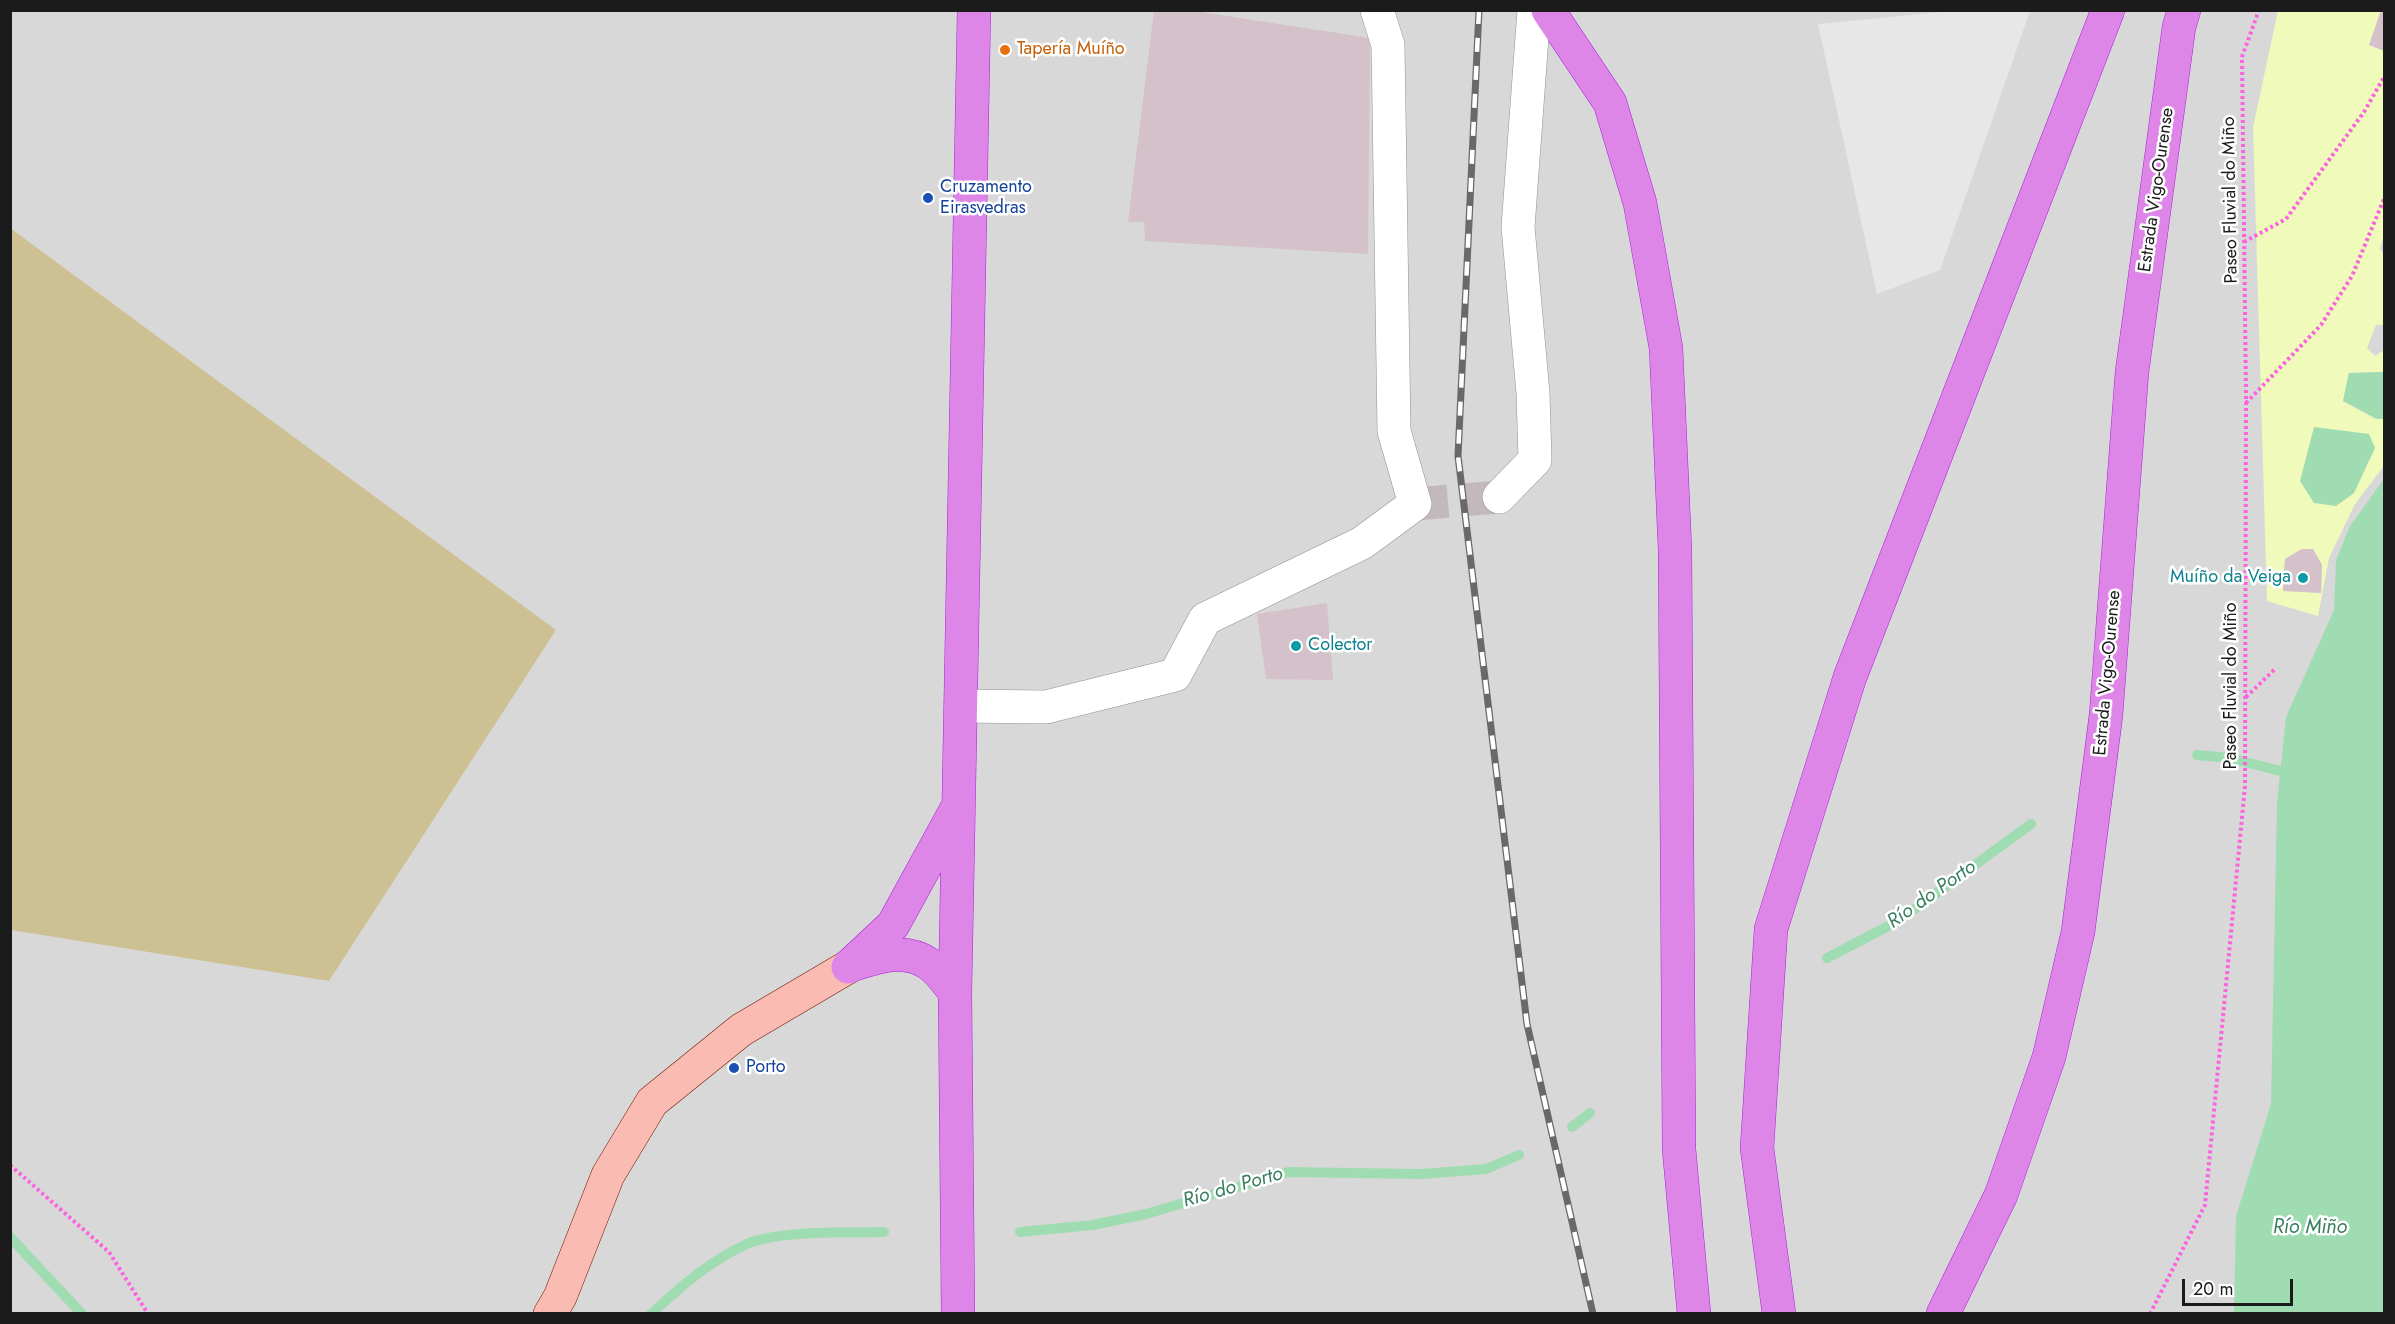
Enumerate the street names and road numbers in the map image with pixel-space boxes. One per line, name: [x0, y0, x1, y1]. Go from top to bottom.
street label: Estrada Vigo-Ourense: [2135, 106, 2179, 274]
street label: Paseo Fluvial do Miño: [2219, 116, 2243, 284]
street label: Estrada Vigo-Ourense: [2090, 589, 2126, 757]
street label: Paseo Fluvial do Miño: [2221, 602, 2243, 770]

